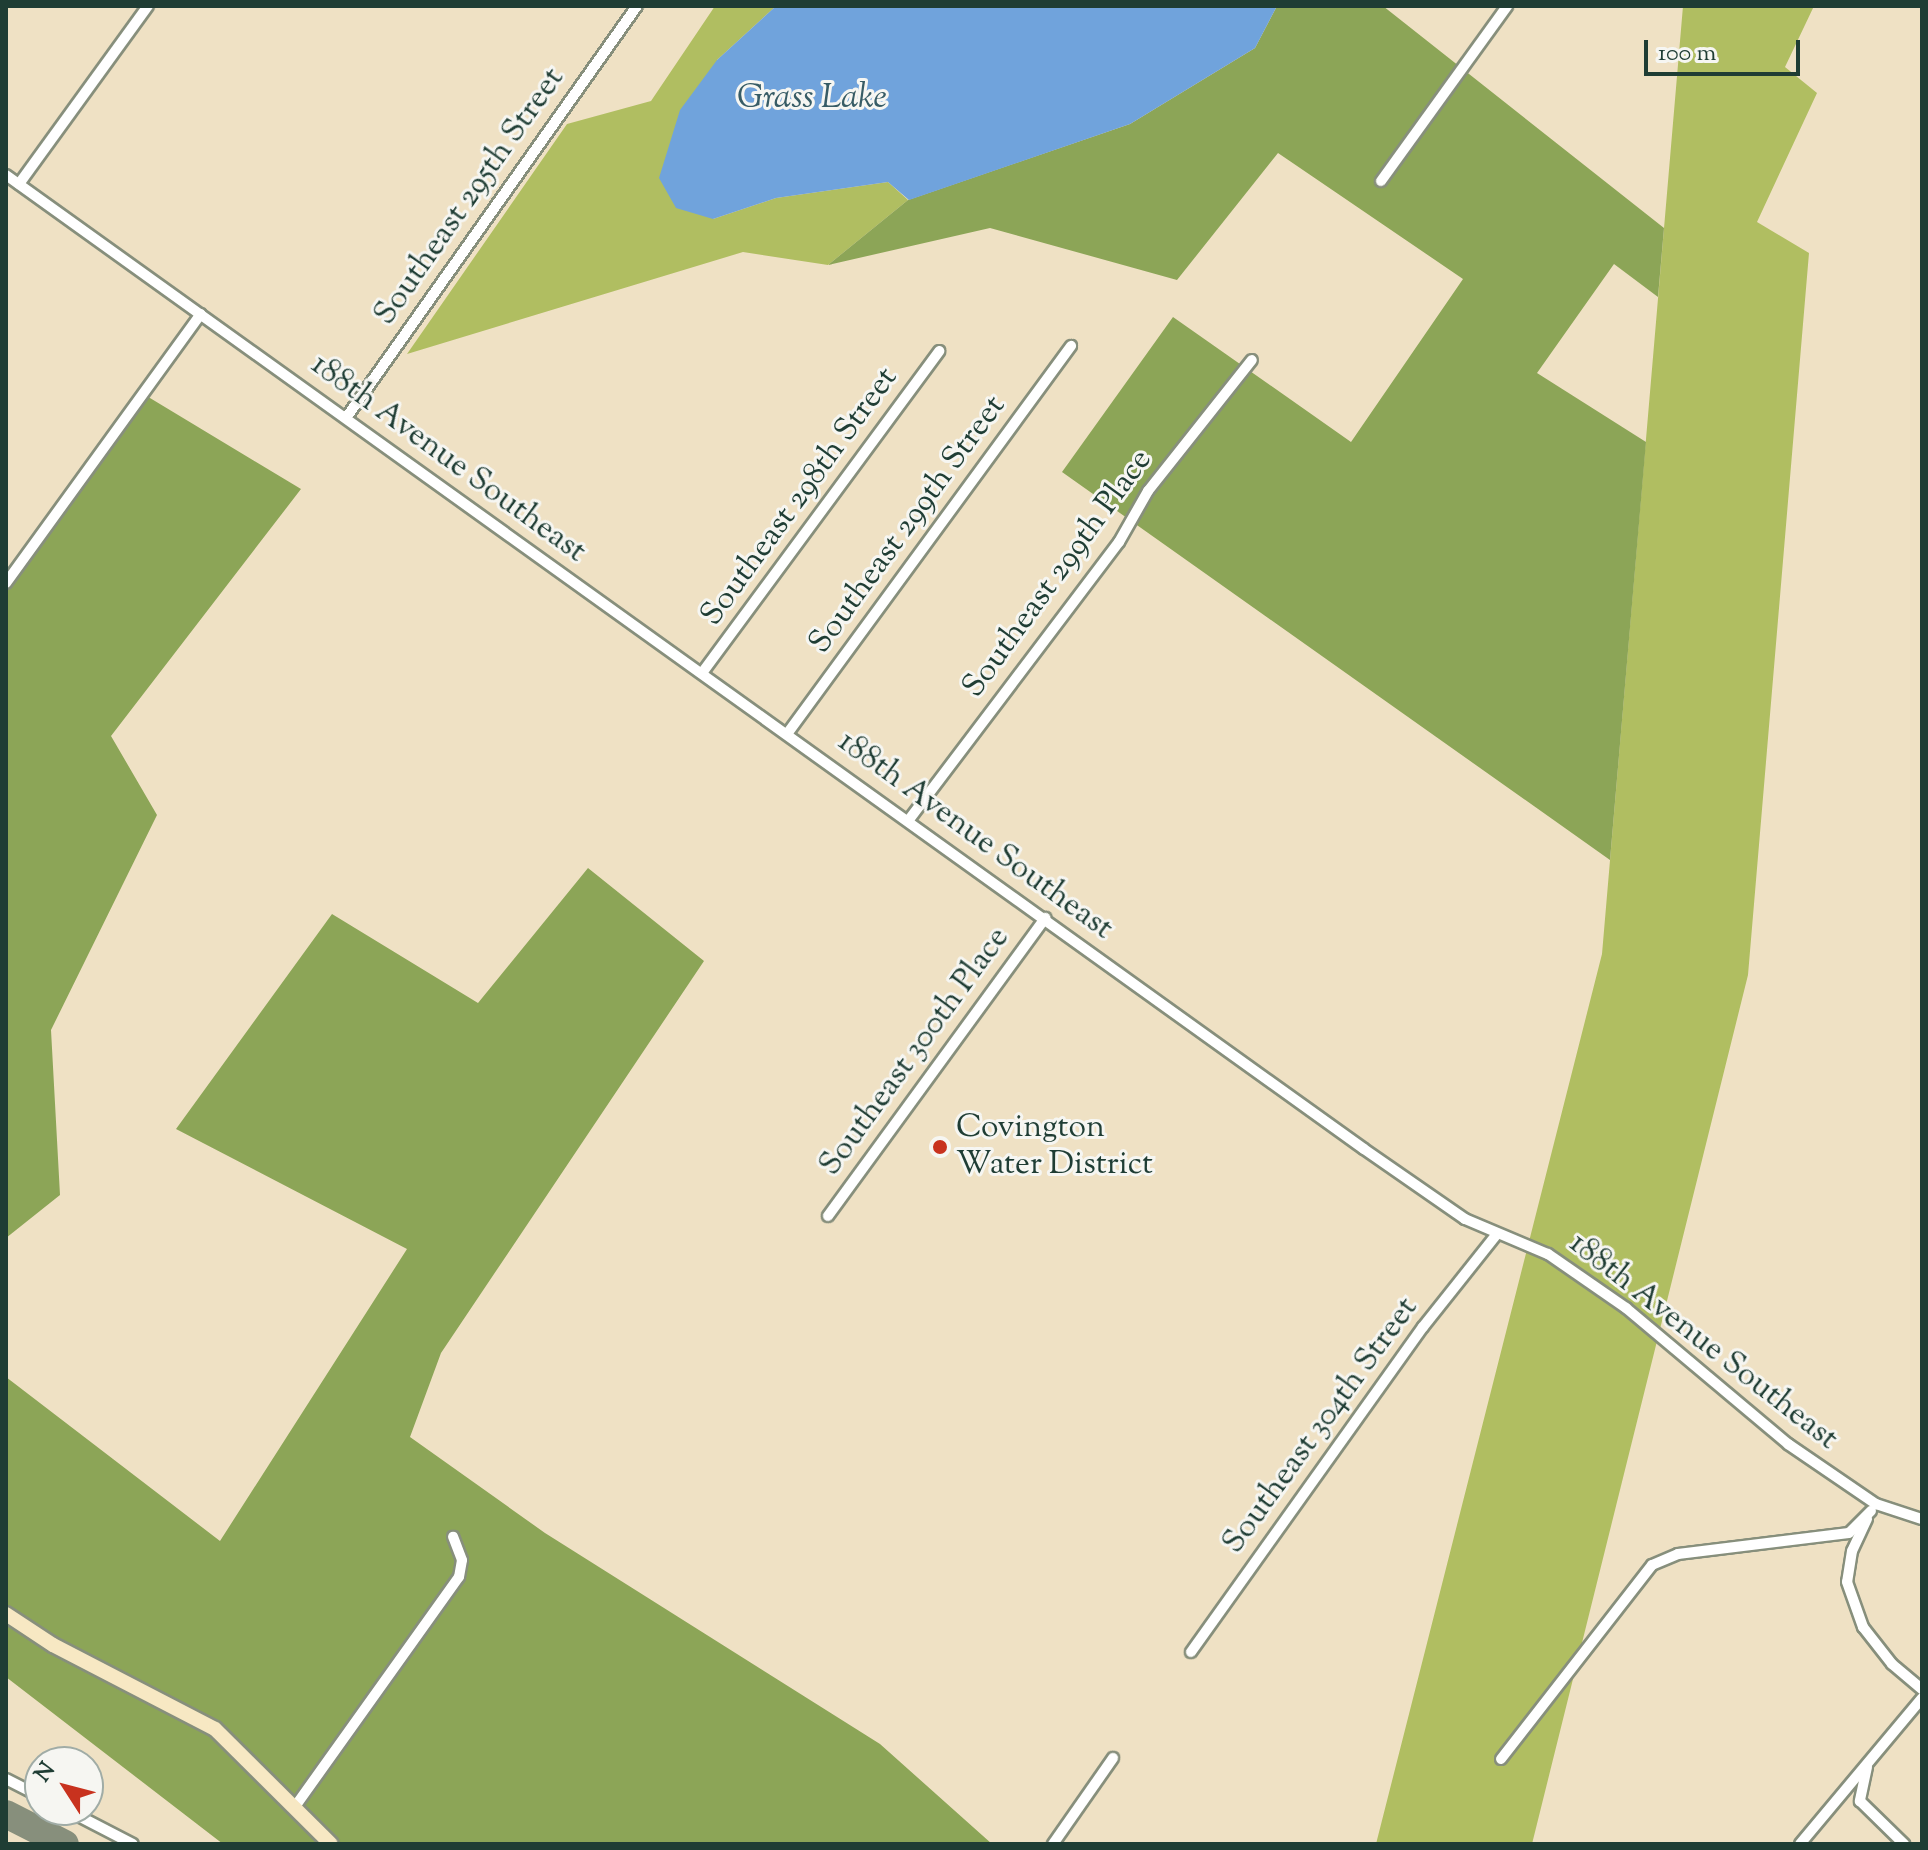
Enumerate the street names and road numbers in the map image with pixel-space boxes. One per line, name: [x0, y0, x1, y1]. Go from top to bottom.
street label: Southeast 295th Street: [367, 61, 573, 333]
street label: 188th Avenue Southeast: [303, 346, 593, 572]
street label: Southeast 298th Street: [693, 360, 907, 634]
street label: Southeast 299th Street: [802, 389, 1014, 661]
street label: Southeast 299th Place: [955, 442, 1161, 706]
street label: 188th Avenue Southeast: [830, 723, 1120, 949]
street label: Southeast 300th Place: [812, 920, 1018, 1184]
street label: 188th Avenue Southeast: [1561, 1225, 1845, 1459]
street label: Southeast 304th Street: [1215, 1290, 1427, 1562]

